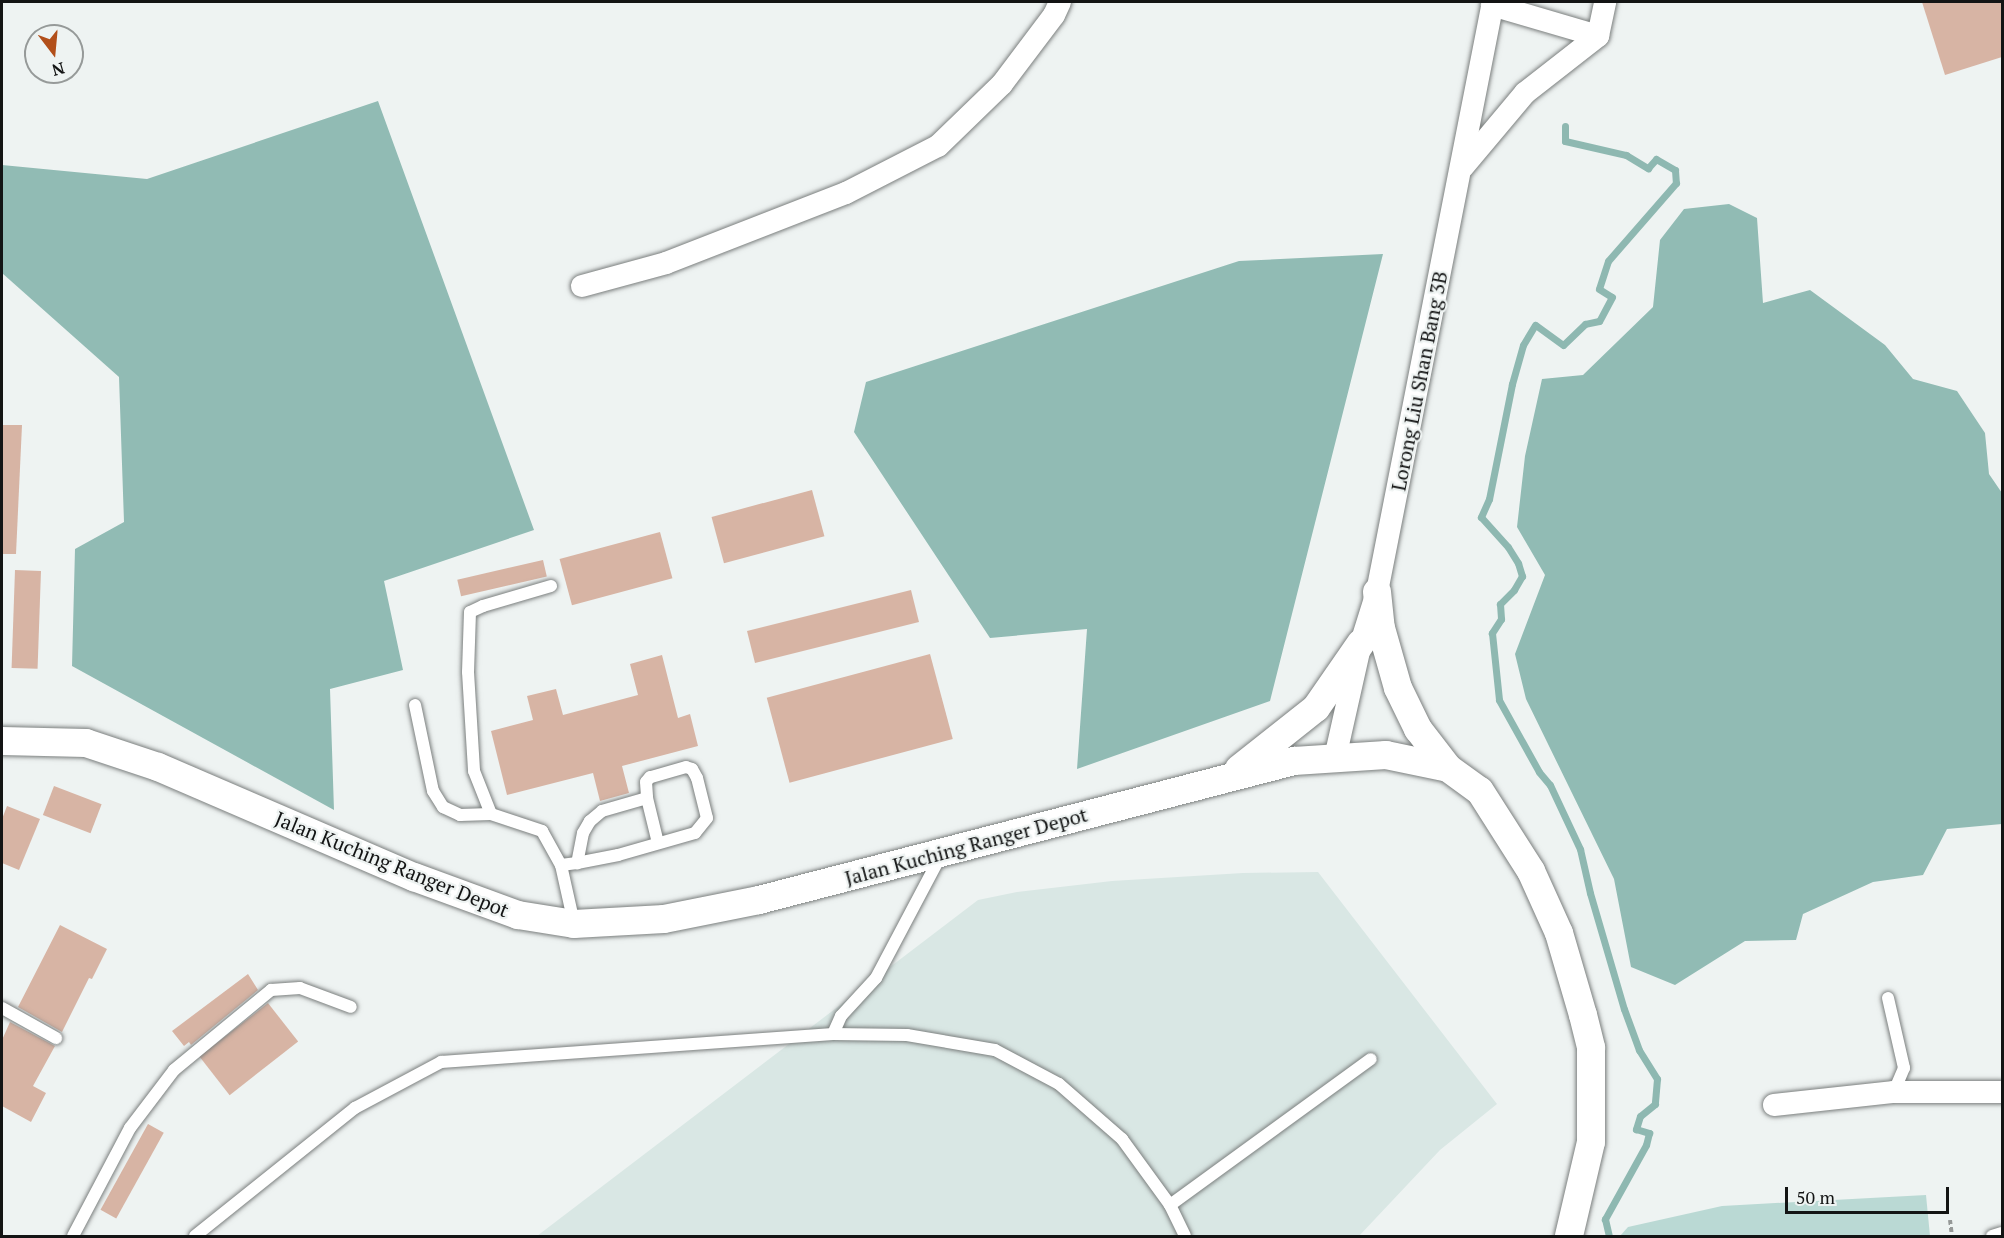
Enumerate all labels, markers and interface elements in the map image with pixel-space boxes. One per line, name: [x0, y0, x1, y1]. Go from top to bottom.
north arrow: [24, 24, 84, 84]
text: N: [50, 57, 67, 82]
street label: Lorong Liu Shan Bang 3B: [1386, 269, 1452, 493]
street label: Jalan Kuching Ranger Depot: [842, 802, 1090, 890]
street label: Jalan Kuching Ranger Depot: [272, 806, 512, 922]
scale bar: [1788, 1175, 1952, 1213]
text: 50 m: [1796, 1185, 1835, 1209]

